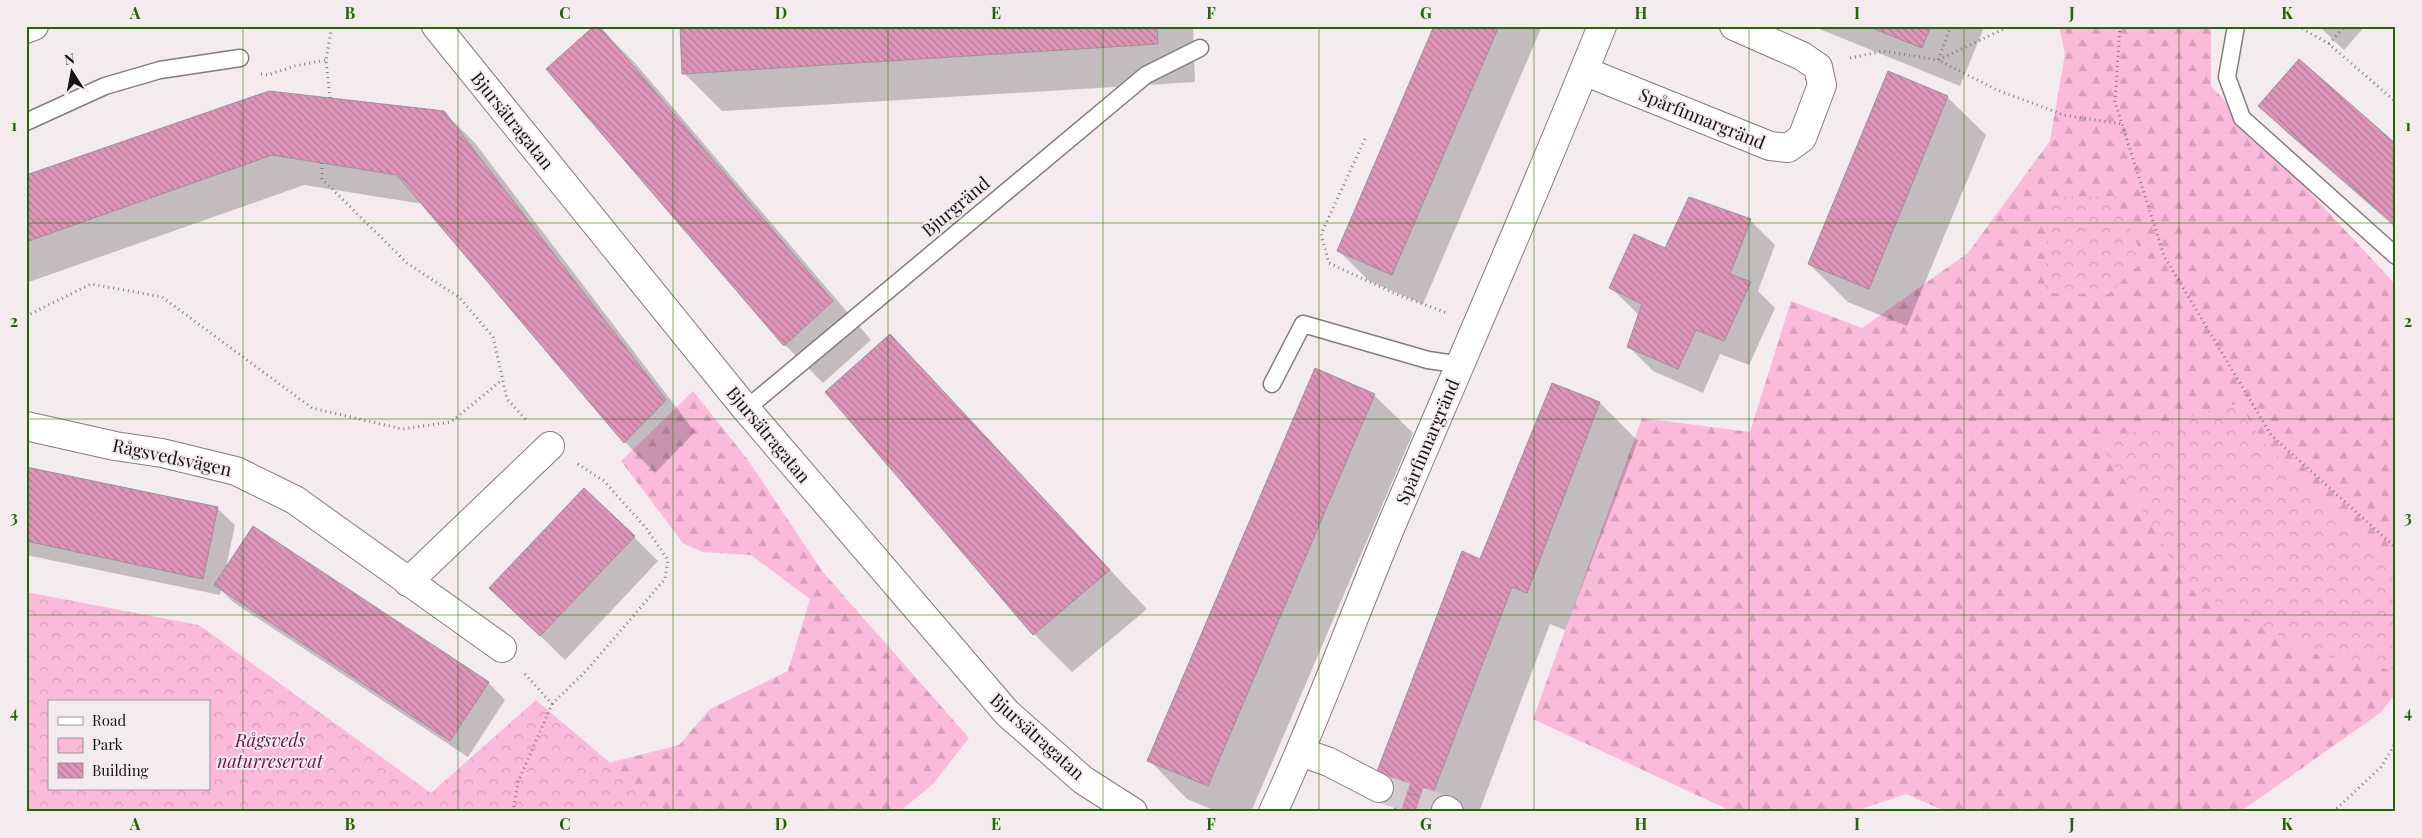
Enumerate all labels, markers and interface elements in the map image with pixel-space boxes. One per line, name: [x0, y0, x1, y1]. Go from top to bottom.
text: A: [129, 2, 141, 23]
text: B: [345, 2, 356, 23]
text: C: [559, 2, 571, 23]
text: D: [775, 2, 787, 23]
text: E: [991, 2, 1001, 23]
text: F: [1206, 2, 1216, 23]
text: G: [1420, 2, 1432, 23]
text: H: [1635, 2, 1648, 23]
text: I: [1854, 2, 1860, 23]
text: J: [2068, 2, 2075, 23]
text: K: [2281, 2, 2293, 23]
north arrow: [48, 48, 98, 98]
text: N: [63, 48, 76, 69]
street label: Bjursätragatan: [466, 67, 560, 174]
street label: Spårfinnargränd: [1636, 82, 1770, 155]
text: 1: [11, 114, 17, 135]
text: 1: [2405, 114, 2411, 135]
street label: Bjurgränd: [916, 170, 995, 242]
text: 2: [10, 310, 18, 331]
text: 2: [2404, 310, 2412, 331]
street label: Spårfinnargränd: [1390, 375, 1465, 508]
street label: Bjursätragatan: [721, 381, 816, 488]
street label: Rågsvedsvägen: [110, 433, 234, 481]
text: 3: [10, 506, 18, 527]
text: 3: [2404, 506, 2412, 527]
street label: Bjursätragatan: [985, 687, 1090, 785]
legend: [48, 700, 210, 790]
text: 4: [10, 701, 18, 722]
text: 4: [2404, 701, 2412, 722]
text: Road: [92, 710, 126, 730]
park label: Rågsveds naturreservat: [217, 728, 324, 773]
text: Park: [92, 734, 124, 754]
text: Building: [92, 760, 149, 780]
text: A: [129, 813, 141, 834]
text: B: [345, 813, 356, 834]
text: C: [559, 813, 571, 834]
text: D: [775, 813, 787, 834]
text: E: [991, 813, 1001, 834]
text: F: [1206, 813, 1216, 834]
text: G: [1420, 813, 1432, 834]
text: H: [1635, 813, 1648, 834]
text: I: [1854, 813, 1860, 834]
text: J: [2068, 813, 2075, 834]
text: K: [2281, 813, 2293, 834]

